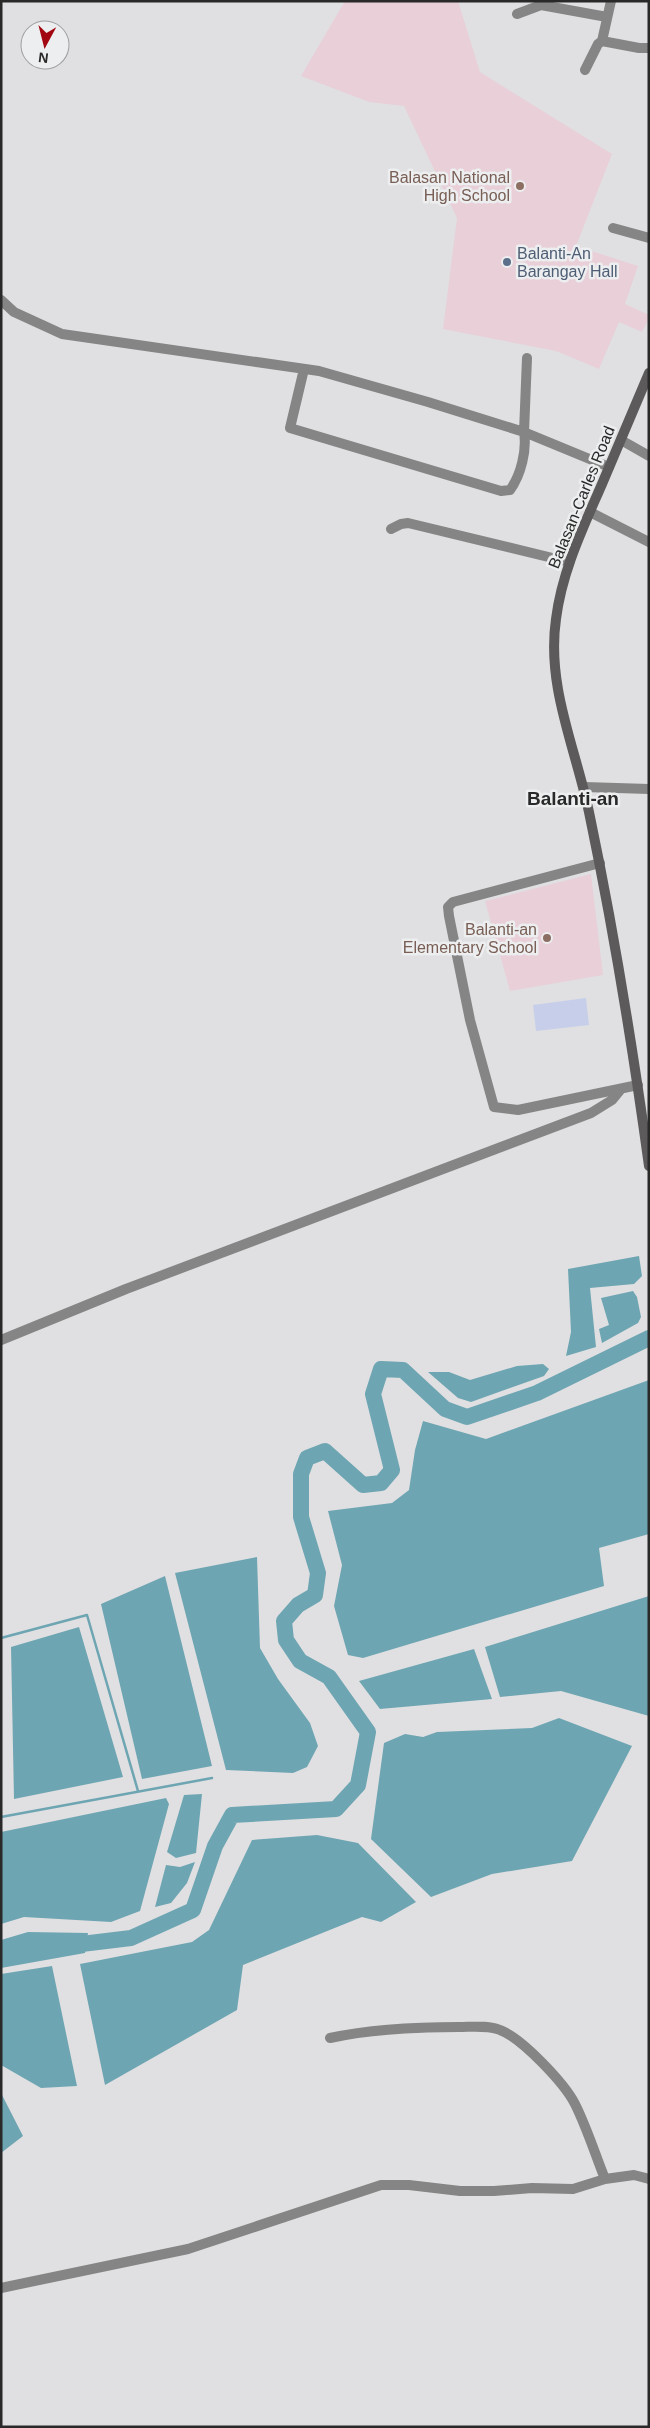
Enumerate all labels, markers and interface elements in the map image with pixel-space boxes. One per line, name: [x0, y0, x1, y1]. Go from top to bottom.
north arrow: [20, 20, 70, 70]
text: N: [37, 49, 49, 66]
place label: Balasan National High School: [389, 169, 510, 204]
marker: Balasan National High School: [514, 180, 526, 192]
place label: Balanti-An Barangay Hall: [517, 245, 618, 280]
marker: Balanti-An Barangay Hall: [501, 256, 513, 268]
street label: Balasan-Carles Road: [545, 424, 618, 571]
district label: Balanti-an: [527, 788, 619, 809]
place label: Balanti-an Elementary School: [403, 921, 537, 956]
marker: Balanti-an Elementary School: [541, 932, 553, 944]

